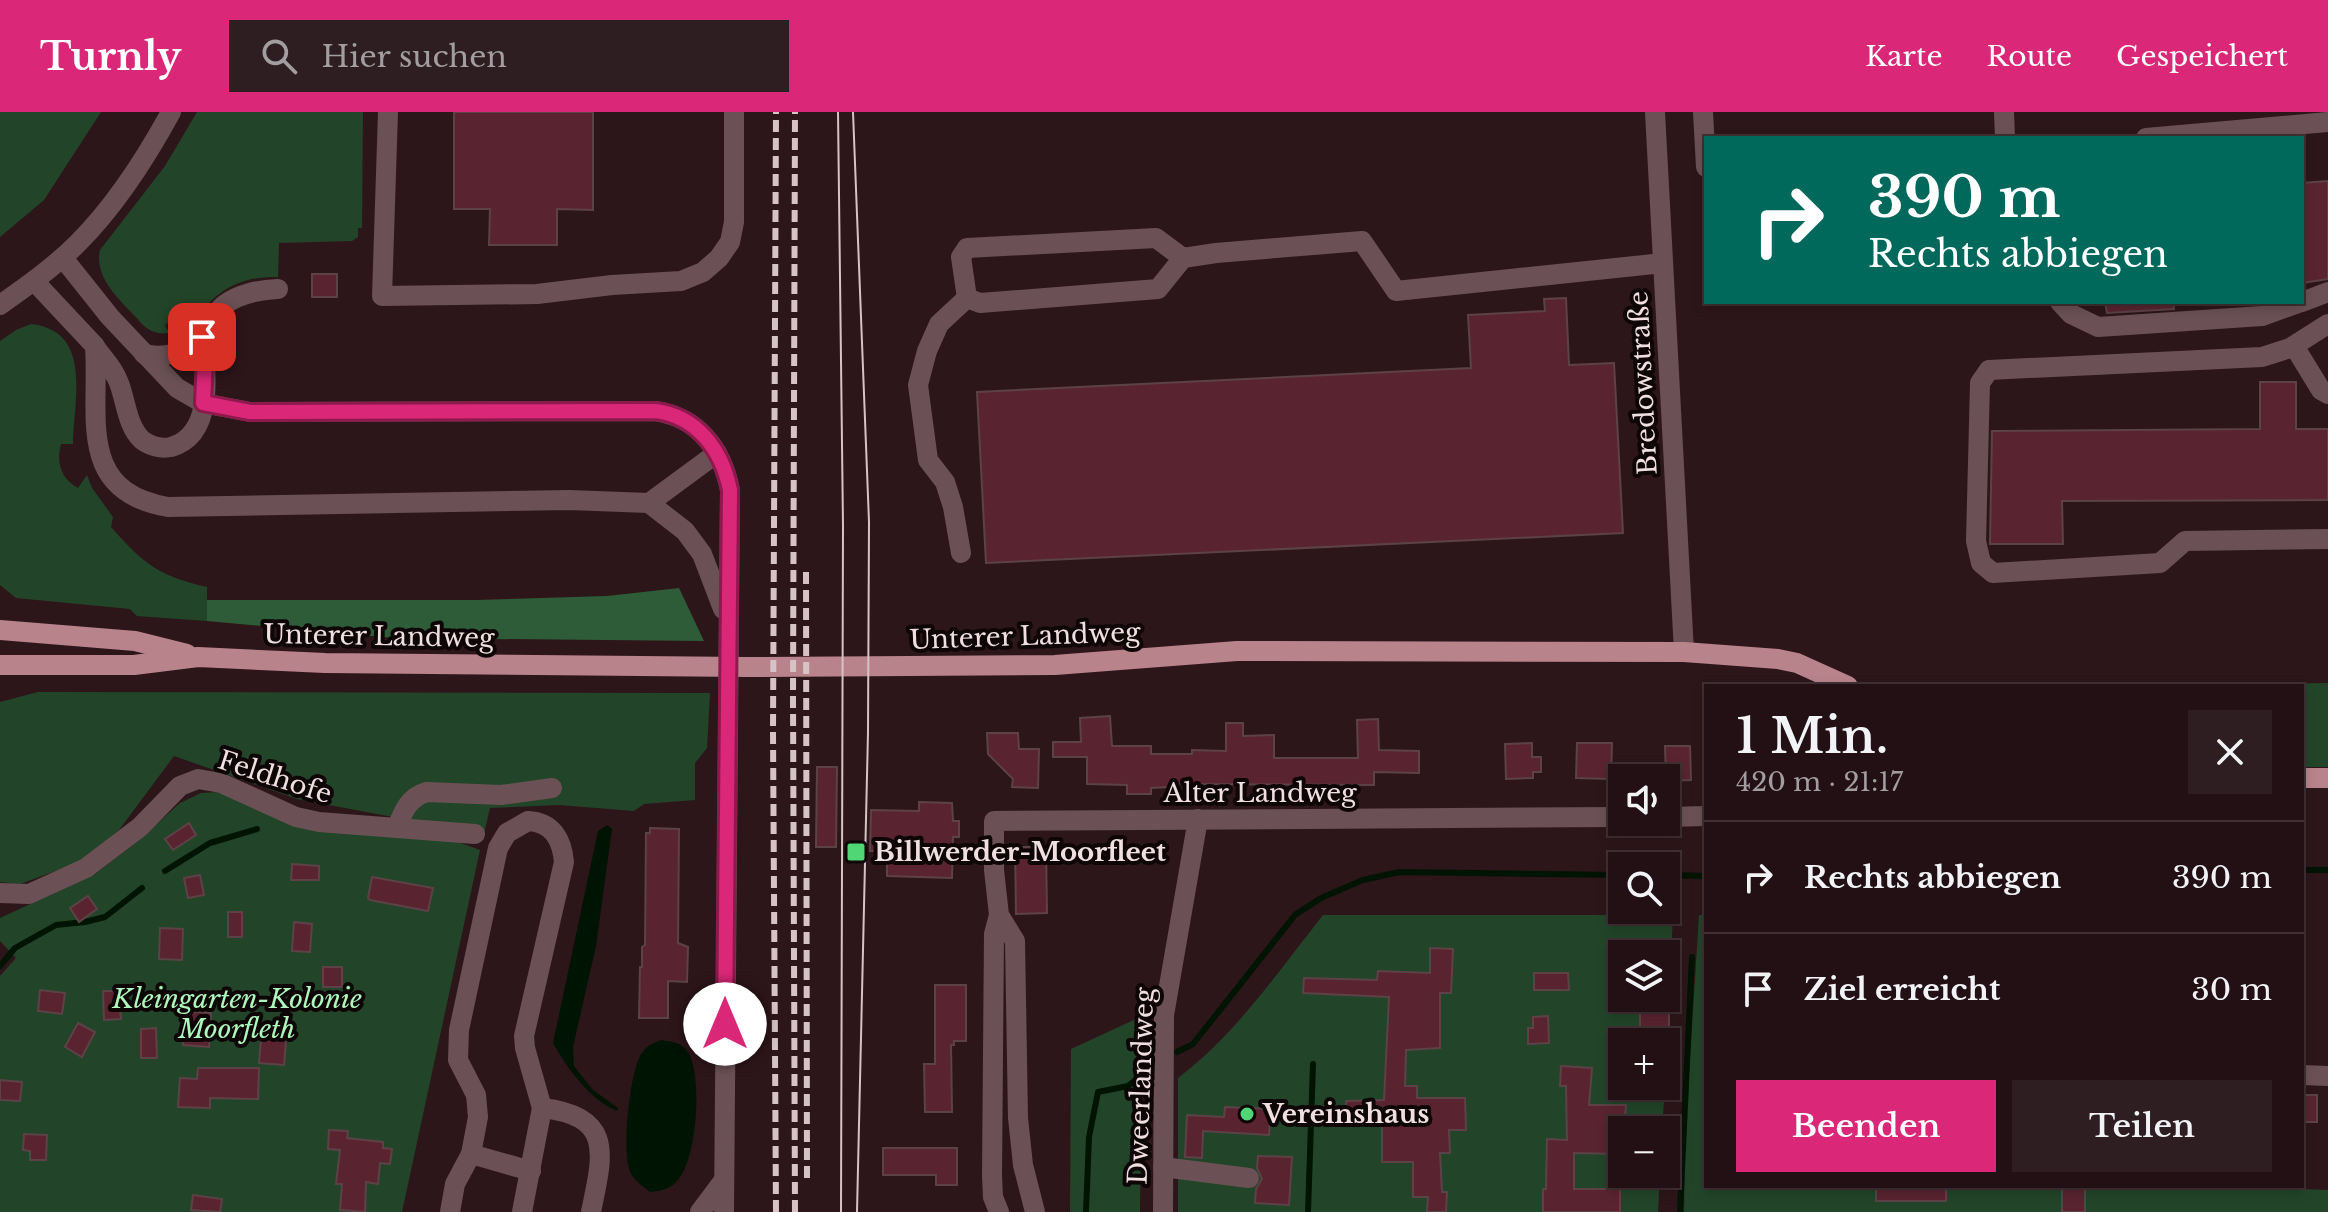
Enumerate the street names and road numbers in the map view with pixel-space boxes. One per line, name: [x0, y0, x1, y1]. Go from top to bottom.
street label: Bredowstraße: [1622, 290, 1664, 476]
street label: Unterer Landweg: [909, 616, 1142, 656]
street label: Unterer Landweg: [263, 618, 495, 654]
street label: Feldhofe: [214, 744, 336, 810]
street label: Alter Landweg: [1162, 777, 1357, 809]
street label: Dweerlandweg: [1122, 986, 1160, 1185]

